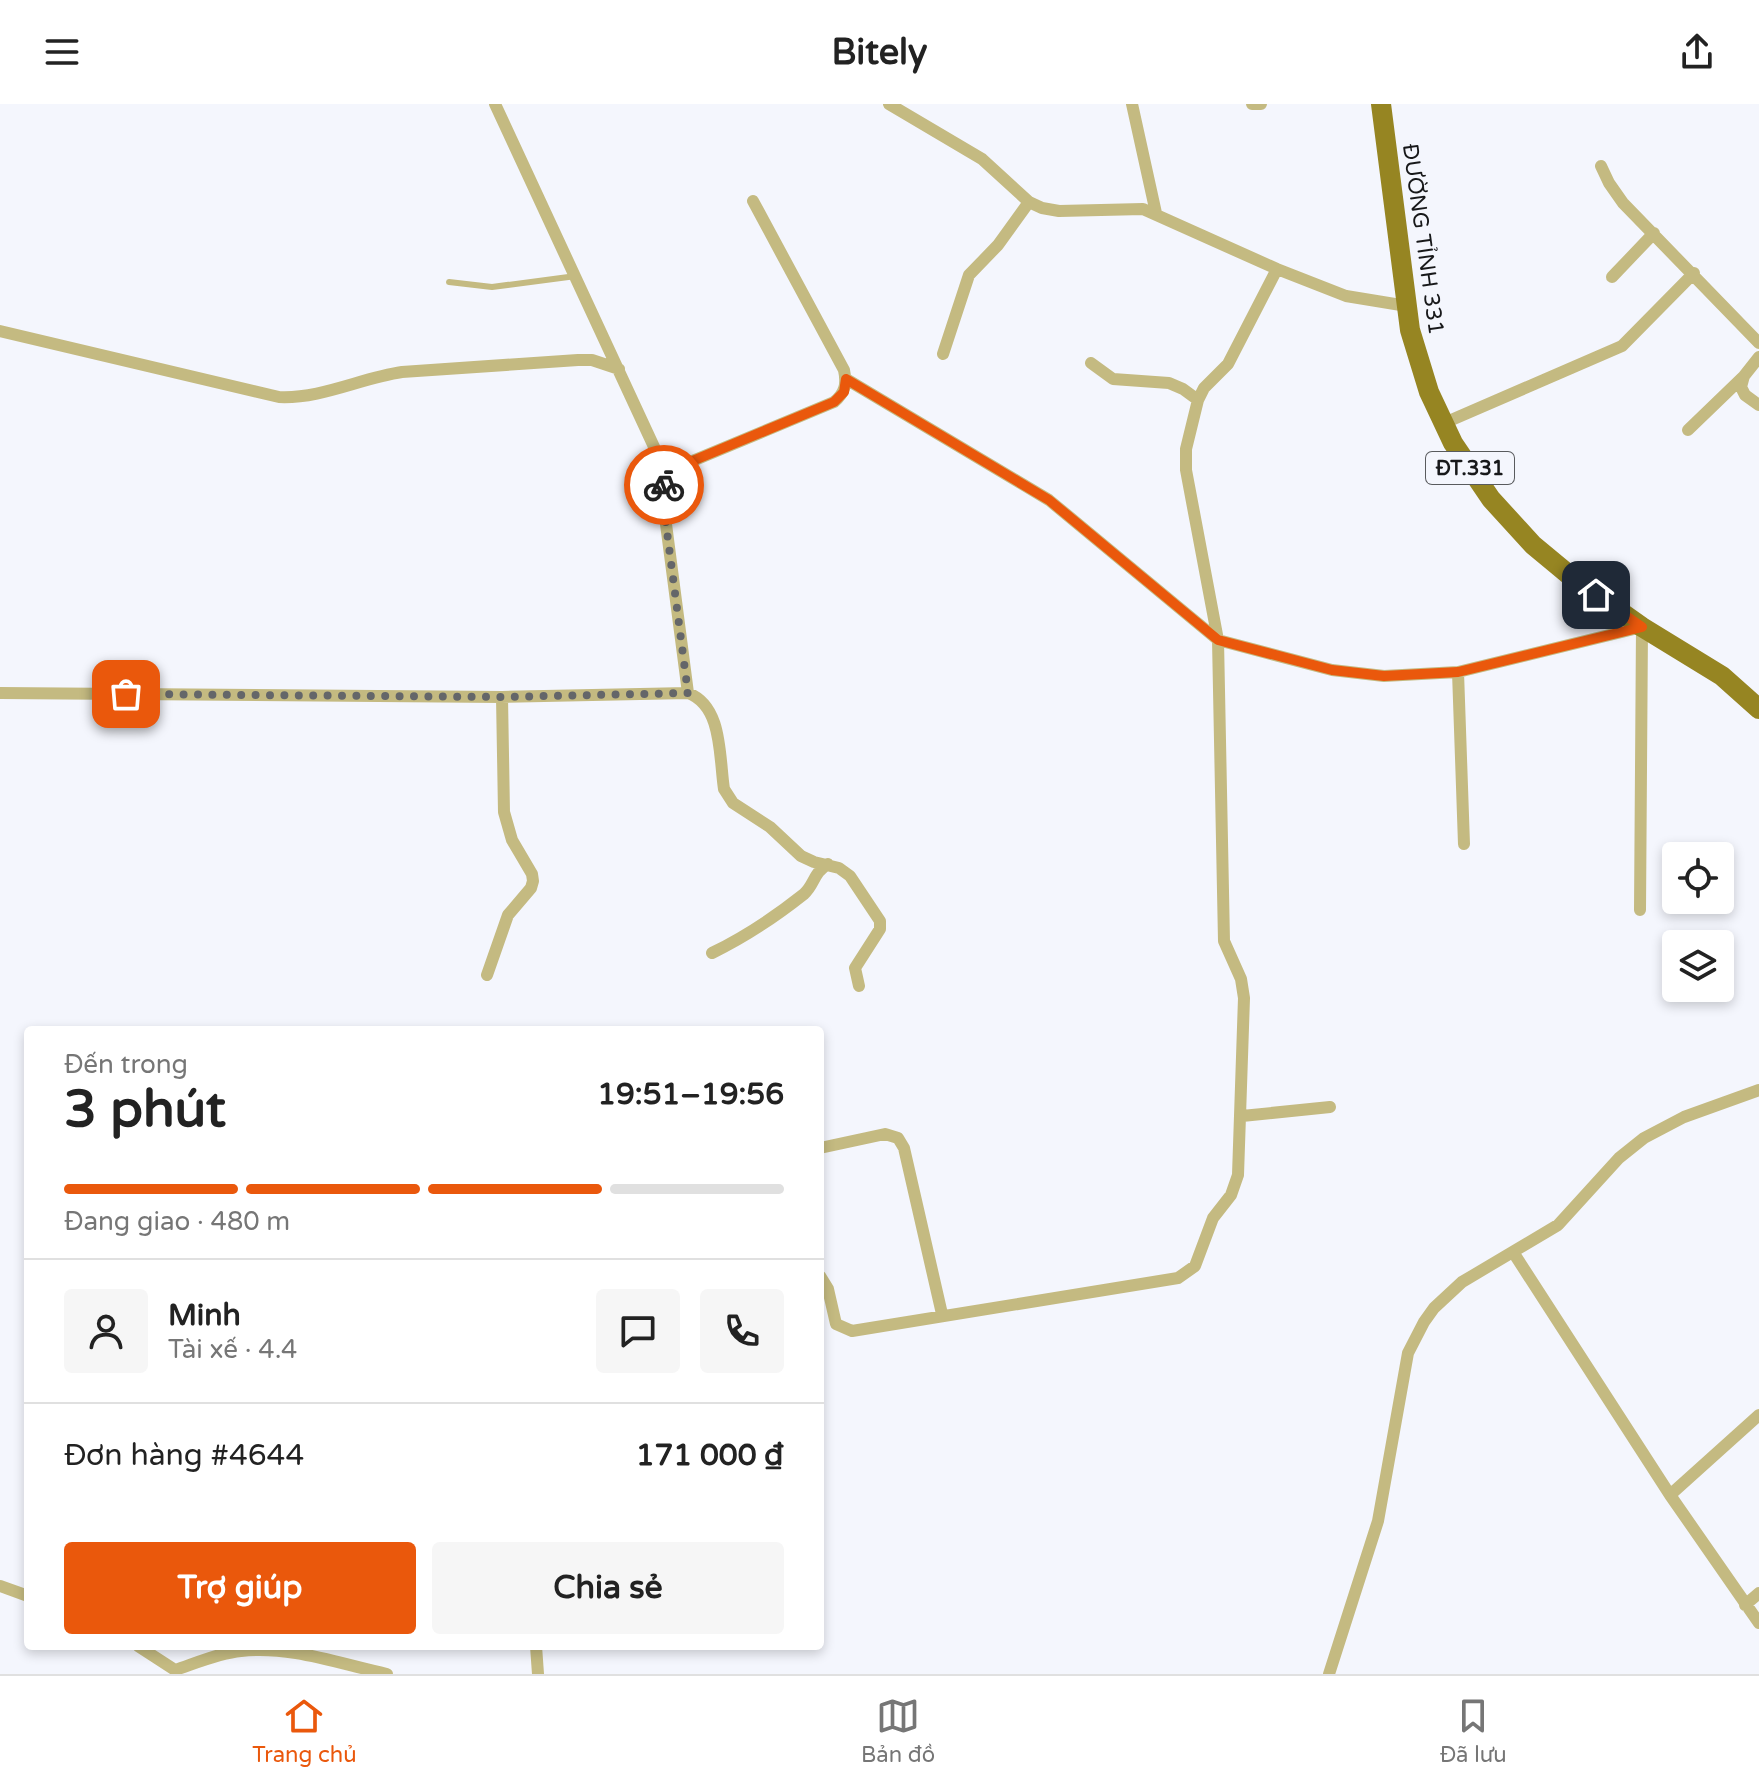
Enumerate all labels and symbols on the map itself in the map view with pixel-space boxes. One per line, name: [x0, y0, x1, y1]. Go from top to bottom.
street label: ĐƯỜNG TỈNH 331: [1397, 142, 1450, 336]
courier: [624, 445, 704, 525]
road number: ĐT.331: [1426, 452, 1514, 484]
pin: [1562, 561, 1630, 629]
pin: [92, 660, 160, 728]

